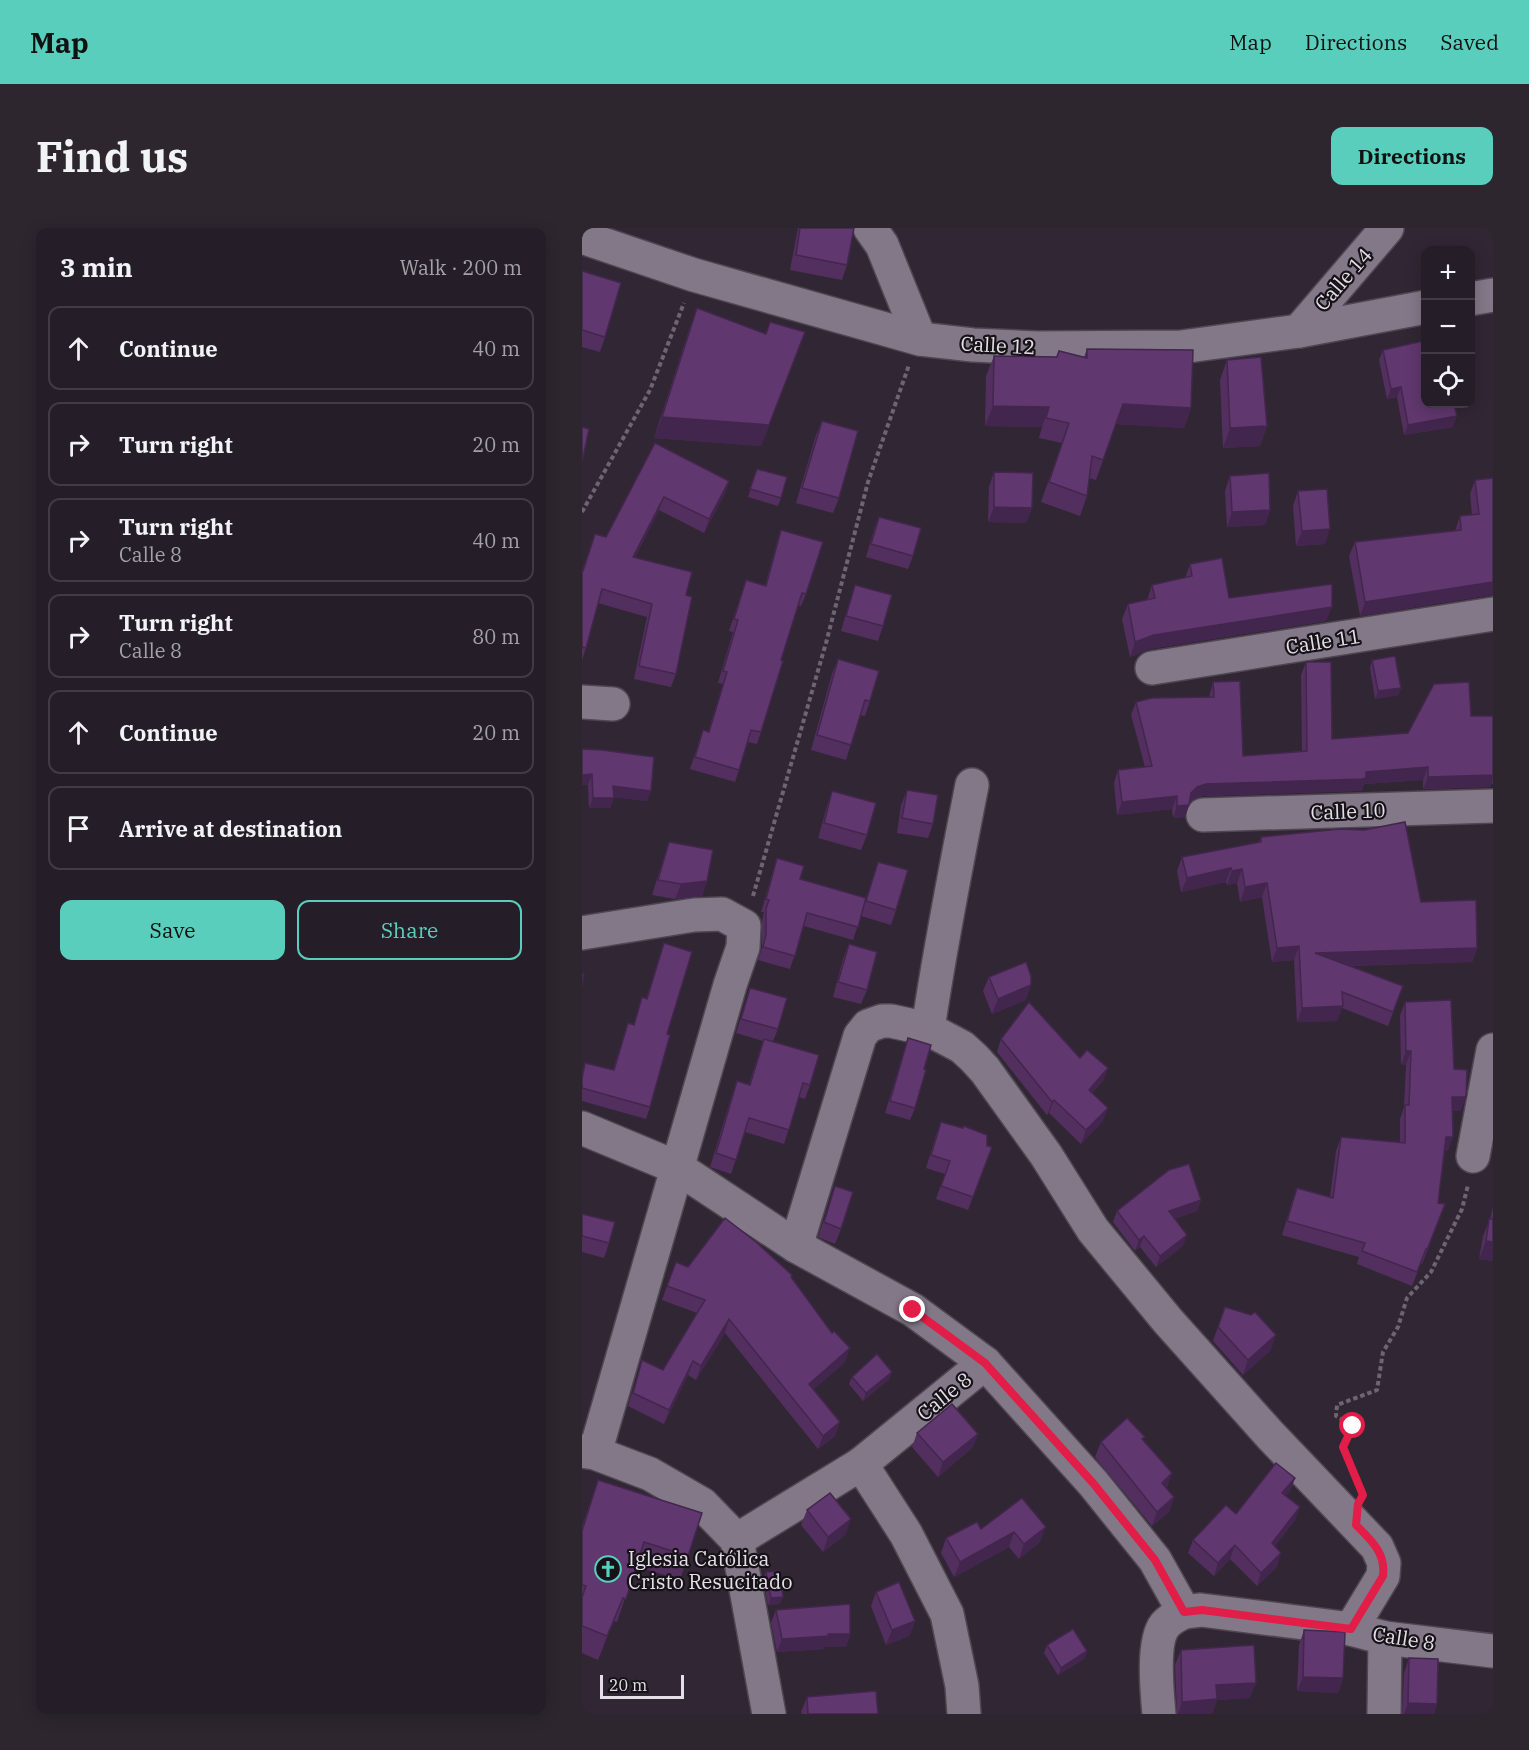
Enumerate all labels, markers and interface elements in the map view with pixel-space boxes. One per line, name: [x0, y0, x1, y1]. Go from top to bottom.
text: Map: [30, 24, 89, 61]
text: Map: [1229, 28, 1272, 56]
text: Directions: [1305, 28, 1407, 56]
text: Saved: [1440, 28, 1499, 56]
button: Directions: [1331, 127, 1493, 185]
text: Find us: [36, 129, 188, 184]
street label: Calle 14: [1308, 242, 1378, 316]
map controls: [1421, 246, 1475, 408]
button: +: [1421, 246, 1475, 300]
text: 3 min: [60, 250, 133, 284]
text: Walk · 200 m: [400, 254, 522, 281]
button: −: [1421, 300, 1475, 354]
street label: Calle 12: [960, 330, 1036, 360]
icon: ahead: [62, 332, 95, 365]
text: Continue: [119, 334, 218, 363]
text: 40 m: [472, 335, 520, 362]
button: locate: [1421, 354, 1475, 408]
icon: right: [62, 428, 95, 461]
text: Turn right: [119, 430, 233, 459]
text: 20 m: [472, 431, 520, 458]
text: Turn right: [119, 512, 233, 541]
icon: right: [62, 524, 95, 557]
text: 40 m: [472, 527, 520, 554]
text: Calle 8: [119, 541, 182, 568]
text: Turn right: [119, 608, 233, 637]
icon: right: [62, 620, 95, 653]
street label: Calle 11: [1284, 622, 1362, 660]
text: 80 m: [472, 623, 520, 650]
text: Calle 8: [119, 637, 182, 664]
icon: ahead: [62, 716, 95, 749]
text: Continue: [119, 718, 218, 747]
text: 20 m: [472, 719, 520, 746]
street label: Calle 10: [1310, 796, 1386, 826]
icon: arrive: [62, 812, 95, 845]
text: Arrive at destination: [119, 814, 342, 843]
button: Save: [60, 900, 285, 960]
button: Share: [297, 900, 522, 960]
route end: [899, 1296, 925, 1322]
street label: Calle 8: [911, 1366, 977, 1426]
route start: [1339, 1412, 1365, 1438]
place label: Iglesia Católica Cristo Resucitado: [628, 1545, 792, 1595]
church icon: Iglesia Católica Cristo Resucitado: [593, 1554, 623, 1584]
street label: Calle 8: [1371, 1620, 1437, 1656]
scale bar: [600, 1672, 684, 1700]
text: 20 m: [609, 1675, 647, 1695]

